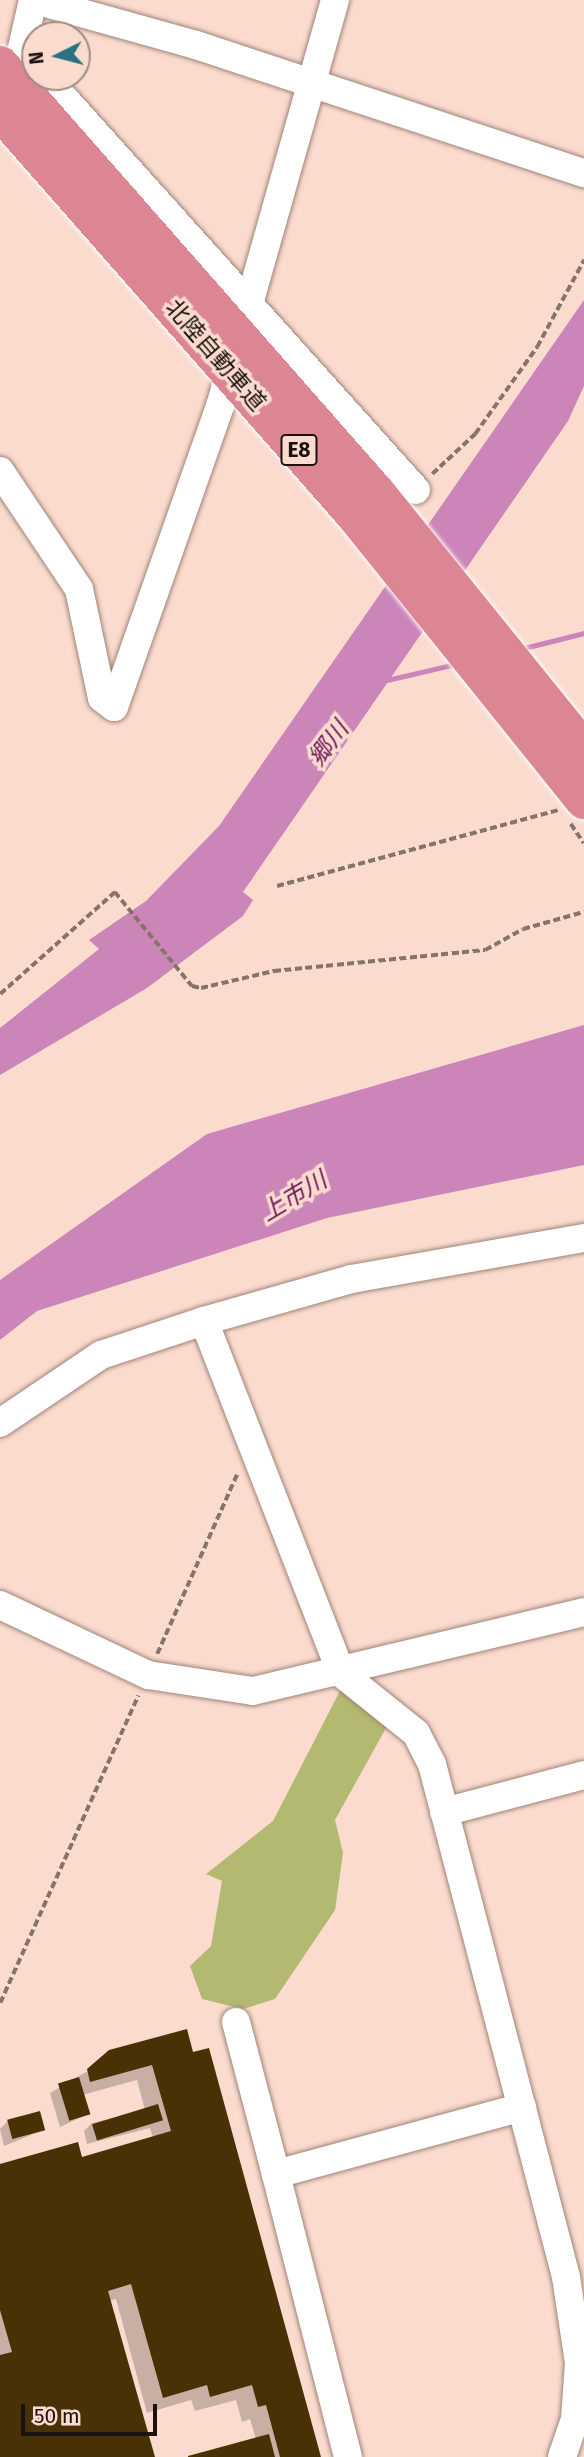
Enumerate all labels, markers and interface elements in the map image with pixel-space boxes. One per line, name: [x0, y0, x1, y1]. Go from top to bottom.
north arrow: [21, 21, 91, 91]
text: N: [25, 51, 49, 66]
street label: 北陸自動車道: [160, 294, 272, 416]
road number: E8: [280, 433, 318, 468]
water label: 郷川: [303, 716, 355, 772]
water label: 上市川: [256, 1166, 332, 1228]
scale bar: [24, 2390, 161, 2434]
text: 50 m: [34, 2403, 80, 2429]

